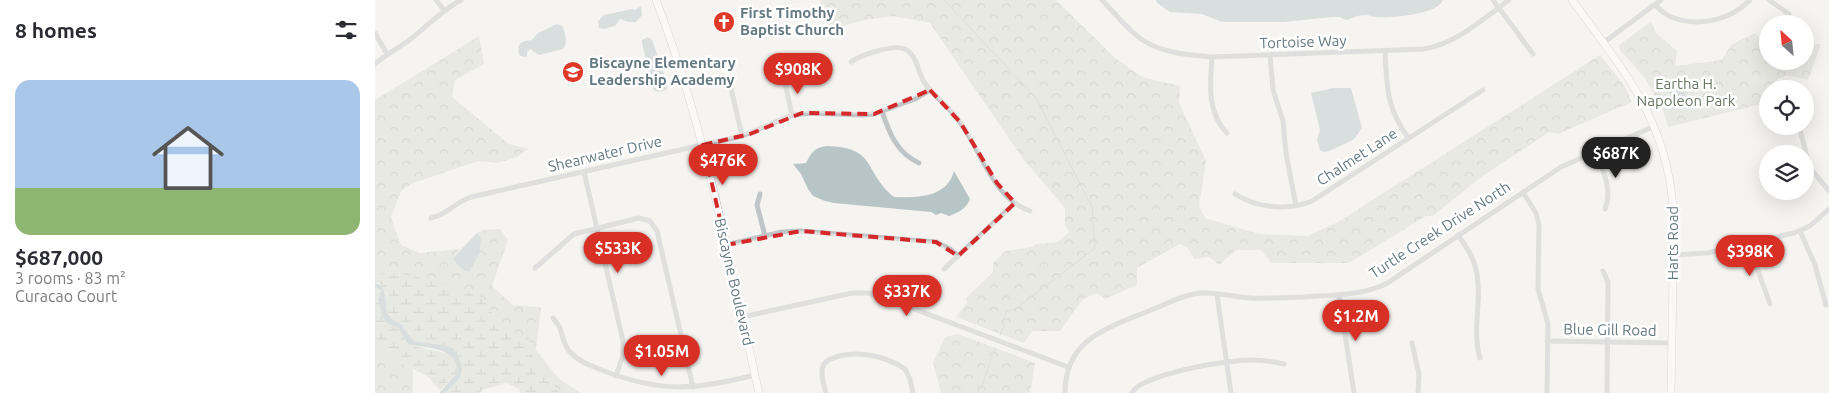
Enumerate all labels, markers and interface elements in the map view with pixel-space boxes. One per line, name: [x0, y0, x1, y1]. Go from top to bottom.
place label: First Timothy Baptist Church: [740, 4, 844, 38]
church icon: First Timothy Baptist Church: [712, 10, 736, 34]
north arrow: [1759, 15, 1814, 70]
map controls: [1759, 15, 1814, 200]
icon: filters: [332, 16, 360, 44]
text: 8 homes: [15, 18, 97, 42]
street label: Tortoise Way: [1259, 31, 1347, 52]
pin: $908K: [763, 52, 833, 95]
place label: Biscayne Elementary Leadership Academy: [589, 54, 736, 88]
school or university icon: Biscayne Elementary Leadership Academy: [561, 60, 585, 84]
text: $908K: [775, 60, 821, 78]
park label: Eartha H. Napoleon Park: [1637, 75, 1736, 109]
button: locate: [1759, 80, 1814, 135]
icon: home: [143, 113, 233, 203]
street label: Chalmet Lane: [1313, 124, 1400, 189]
street label: Shearwater Drive: [546, 132, 664, 175]
pin: $687K: [1581, 136, 1651, 179]
pin: $476K: [688, 144, 758, 186]
text: $687K: [1593, 144, 1639, 162]
button: layers: [1759, 145, 1814, 200]
text: $476K: [700, 151, 746, 169]
street label: Turtle Creek Drive North: [1366, 178, 1513, 282]
street label: Harts Road: [1664, 206, 1681, 280]
street label: Biscayne Boulevard: [712, 216, 757, 347]
pin: $533K: [583, 232, 653, 274]
pin: $398K: [1715, 234, 1785, 277]
text: $533K: [595, 239, 641, 257]
text: $398K: [1727, 242, 1773, 260]
text: $687,000: [15, 245, 103, 269]
text: 3 rooms · 83 m²: [15, 269, 126, 287]
pin: $337K: [872, 274, 942, 317]
text: $337K: [884, 282, 930, 300]
text: Curacao Court: [15, 287, 117, 305]
pin: $1.2M: [1321, 300, 1391, 342]
text: $1.2M: [1333, 307, 1379, 325]
street label: Blue Gill Road: [1563, 320, 1657, 339]
pin: $1.05M: [621, 334, 703, 377]
text: $1.05M: [635, 342, 689, 360]

